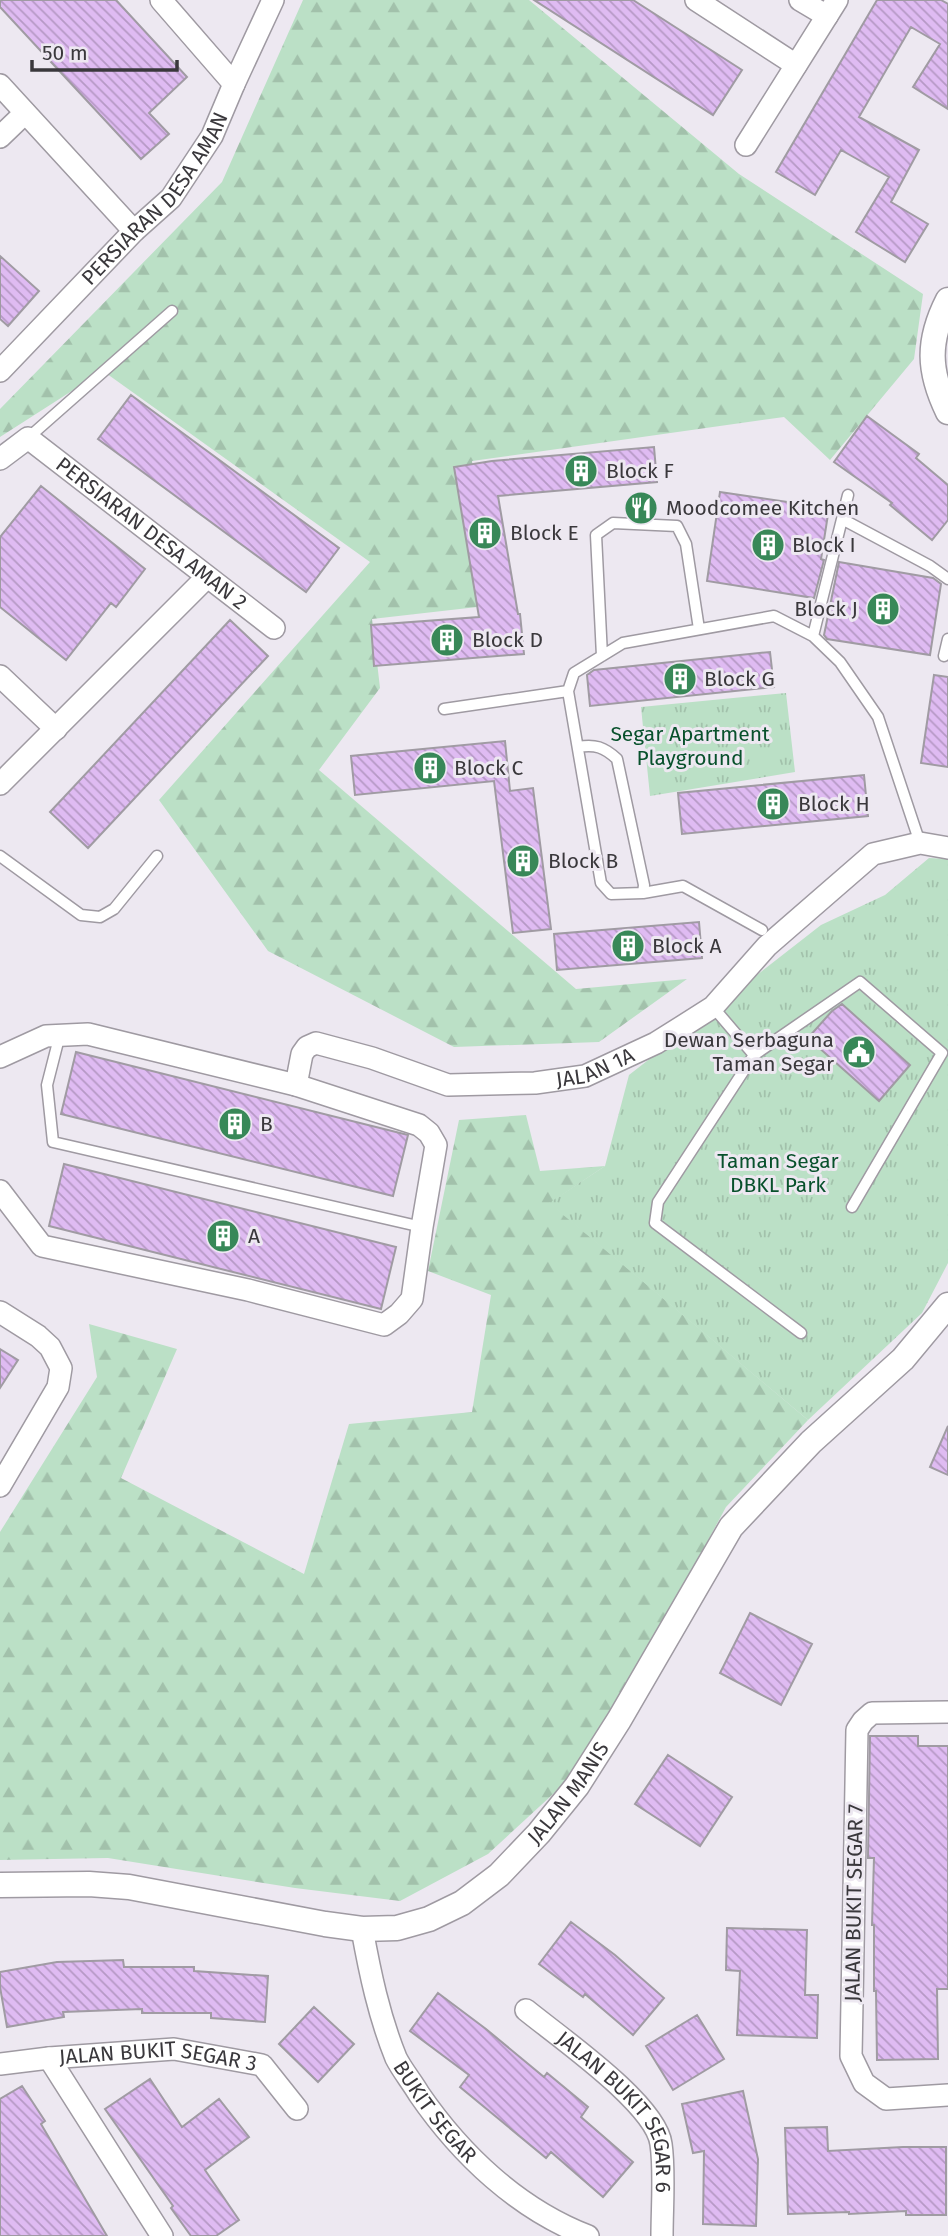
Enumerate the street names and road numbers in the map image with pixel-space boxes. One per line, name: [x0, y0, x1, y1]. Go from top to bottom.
street label: PERSIARAN DESA AMAN: [76, 108, 234, 291]
street label: PERSIARAN DESA AMAN 2: [51, 451, 252, 615]
street label: JALAN 1A: [554, 1042, 638, 1093]
street label: JALAN MANIS: [522, 1737, 615, 1850]
street label: JALAN BUKIT SEGAR 7: [839, 1804, 869, 2002]
street label: JALAN BUKIT SEGAR 6: [551, 2026, 676, 2193]
street label: JALAN BUKIT SEGAR 3: [58, 2036, 259, 2077]
street label: BUKIT SEGAR: [387, 2056, 482, 2168]

